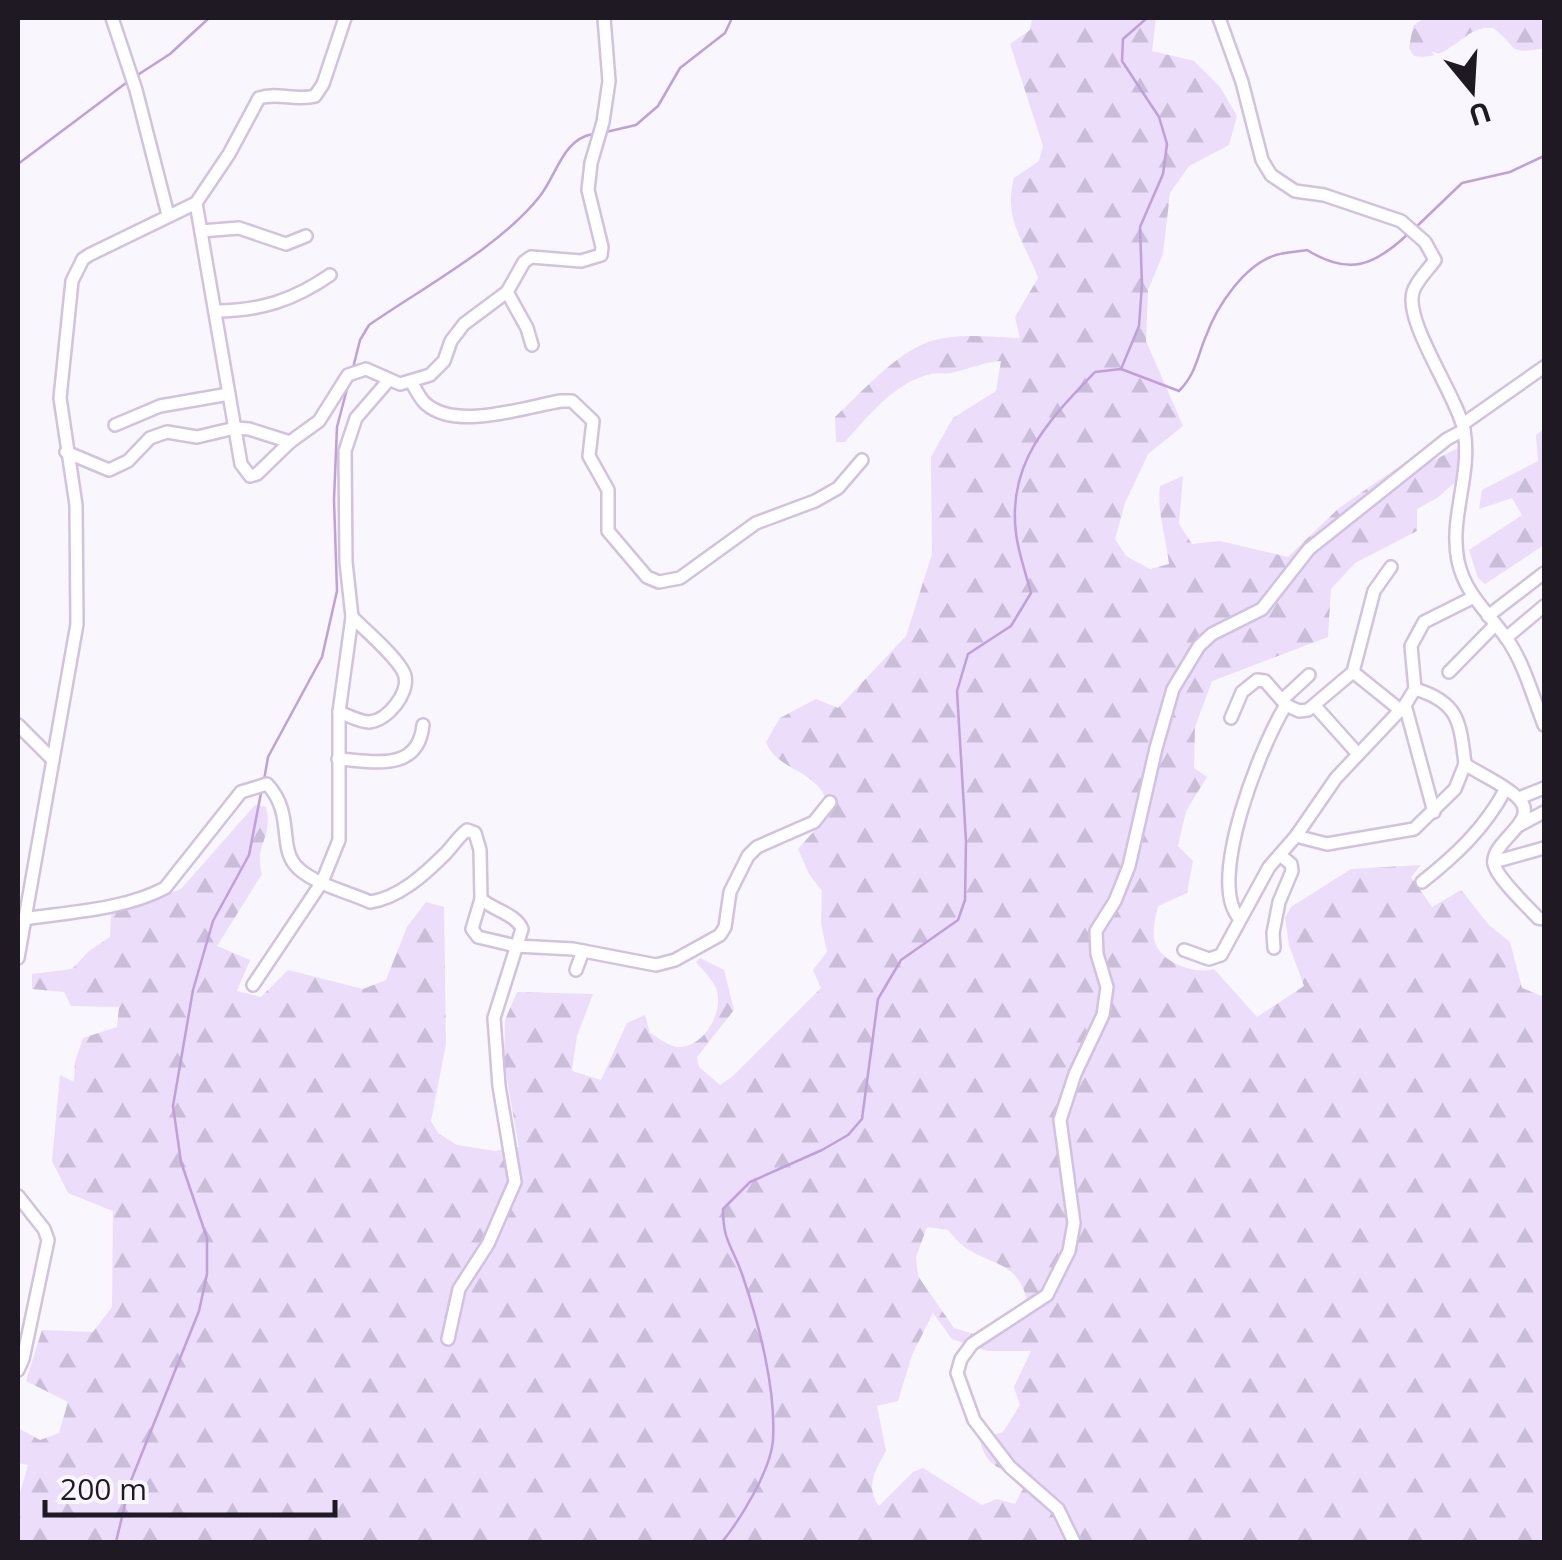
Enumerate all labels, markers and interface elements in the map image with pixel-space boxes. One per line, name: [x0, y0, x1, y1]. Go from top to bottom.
north arrow: [1422, 40, 1522, 140]
text: U: [1464, 93, 1496, 136]
scale bar: [45, 1455, 335, 1517]
text: 200 m: [60, 1468, 147, 1509]

